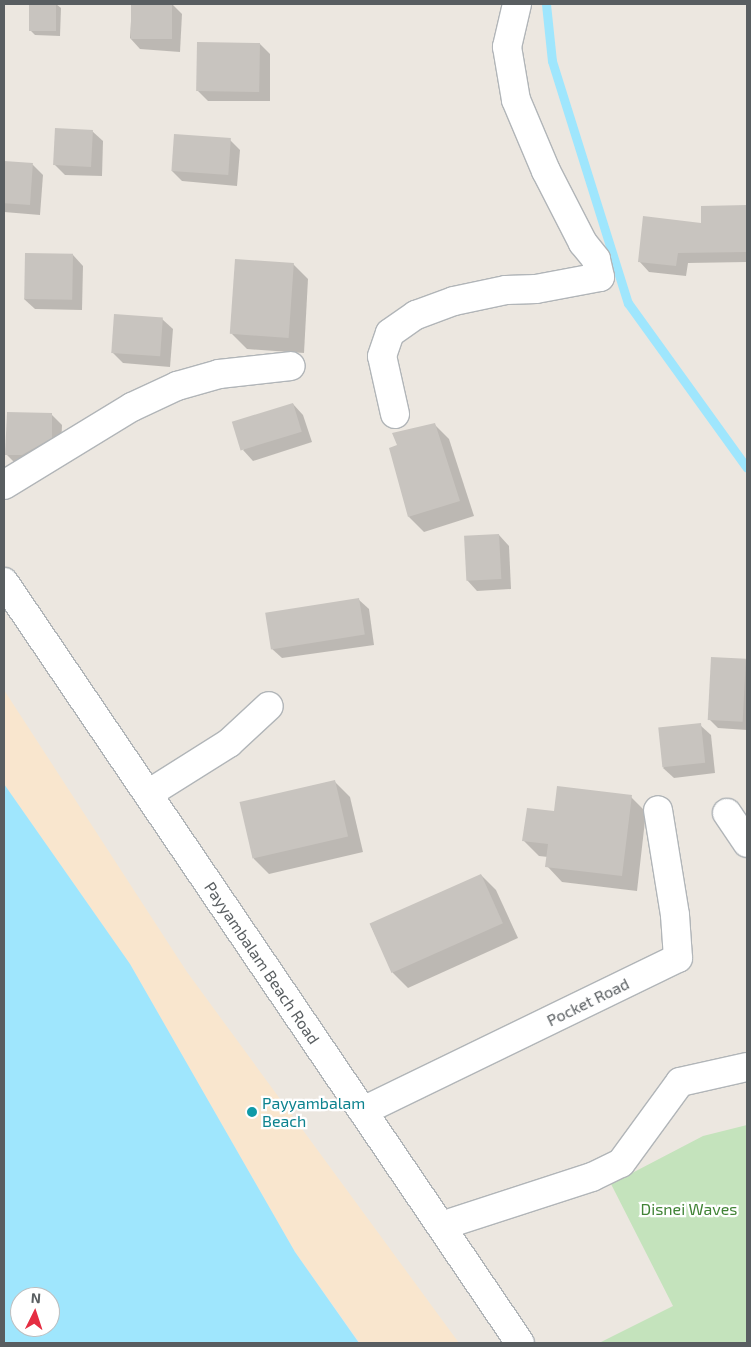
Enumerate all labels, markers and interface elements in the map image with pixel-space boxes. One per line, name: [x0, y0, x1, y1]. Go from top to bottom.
street label: Payyambalam Beach Road: [200, 878, 324, 1048]
street label: Pocket Road: [544, 974, 632, 1030]
place label: Payyambalam Beach: [262, 1093, 365, 1131]
marker: Payyambalam Beach: [246, 1106, 258, 1118]
park label: Disnei Waves: [640, 1199, 738, 1219]
north arrow: [10, 1287, 60, 1337]
text: N: [30, 1289, 42, 1306]

